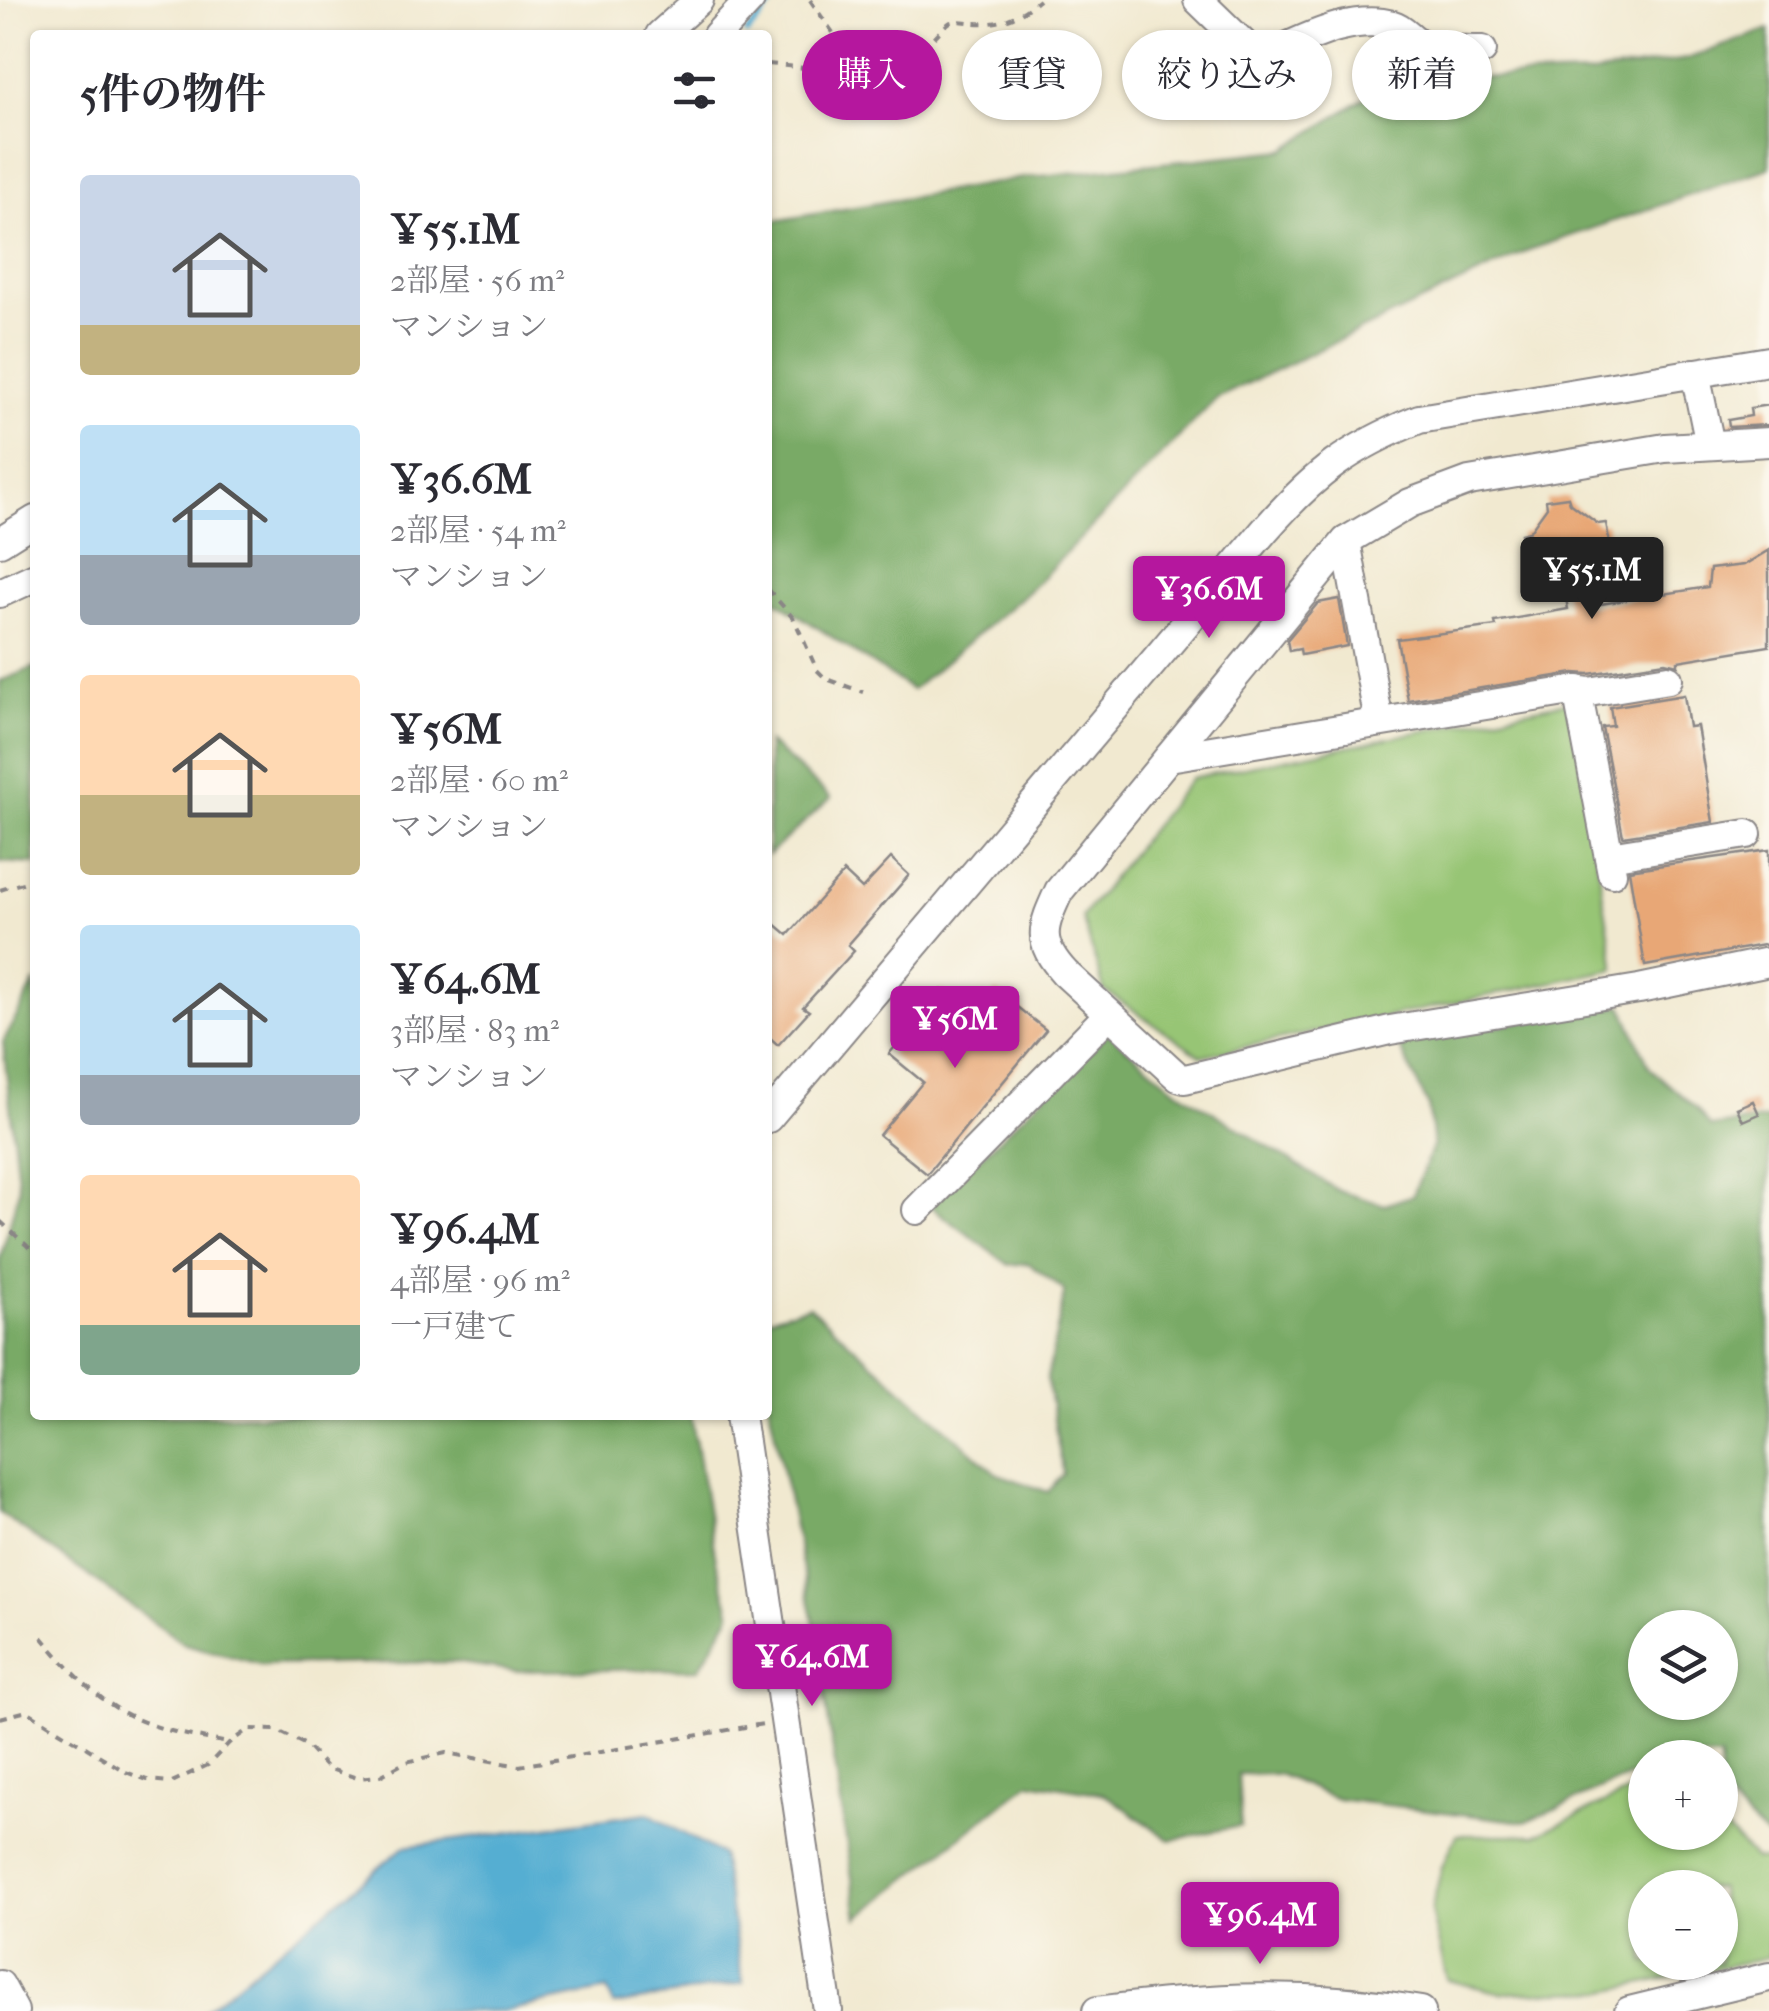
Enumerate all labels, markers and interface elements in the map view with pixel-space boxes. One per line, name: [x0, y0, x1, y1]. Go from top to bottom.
chip: 購入: [802, 30, 942, 120]
chip: 賃貸: [962, 30, 1102, 120]
chip: 絞り込み: [1122, 30, 1332, 120]
chip: 新着: [1352, 30, 1492, 120]
icon: filters: [667, 63, 722, 118]
text: 5件の物件: [80, 70, 266, 119]
text: ¥55.1M: [390, 205, 520, 254]
icon: home: [160, 215, 280, 335]
text: 2部屋 · 56 m²: [390, 262, 564, 299]
text: マンション: [390, 308, 549, 345]
text: ¥36.6M: [390, 455, 532, 504]
icon: home: [160, 465, 280, 585]
text: 2部屋 · 54 m²: [390, 512, 566, 549]
pin: ¥55.1M: [1511, 537, 1673, 622]
text: ¥55.1M: [1542, 551, 1642, 588]
pin: ¥36.6M: [1128, 556, 1290, 641]
text: マンション: [390, 558, 549, 595]
text: ¥36.6M: [1155, 570, 1263, 607]
text: ¥56M: [390, 705, 502, 754]
icon: home: [160, 715, 280, 835]
text: 2部屋 · 60 m²: [390, 762, 568, 799]
text: マンション: [390, 808, 549, 845]
text: ¥64.6M: [390, 955, 540, 1004]
icon: home: [160, 965, 280, 1085]
pin: ¥56M: [896, 986, 1014, 1071]
text: ¥56M: [912, 1000, 998, 1037]
text: 3部屋 · 83 m²: [390, 1012, 559, 1049]
text: マンション: [390, 1058, 549, 1095]
text: ¥96.4M: [390, 1205, 540, 1254]
icon: home: [160, 1215, 280, 1335]
text: 4部屋 · 96 m²: [390, 1262, 570, 1299]
text: 一戸建て: [390, 1308, 518, 1345]
map controls: [1628, 1610, 1738, 1980]
button: layers: [1628, 1610, 1738, 1720]
pin: ¥64.6M: [731, 1624, 893, 1709]
text: ¥64.6M: [755, 1638, 869, 1675]
button: +: [1628, 1740, 1738, 1850]
button: −: [1628, 1870, 1738, 1980]
pin: ¥96.4M: [1179, 1882, 1341, 1967]
text: ¥96.4M: [1203, 1896, 1317, 1933]

